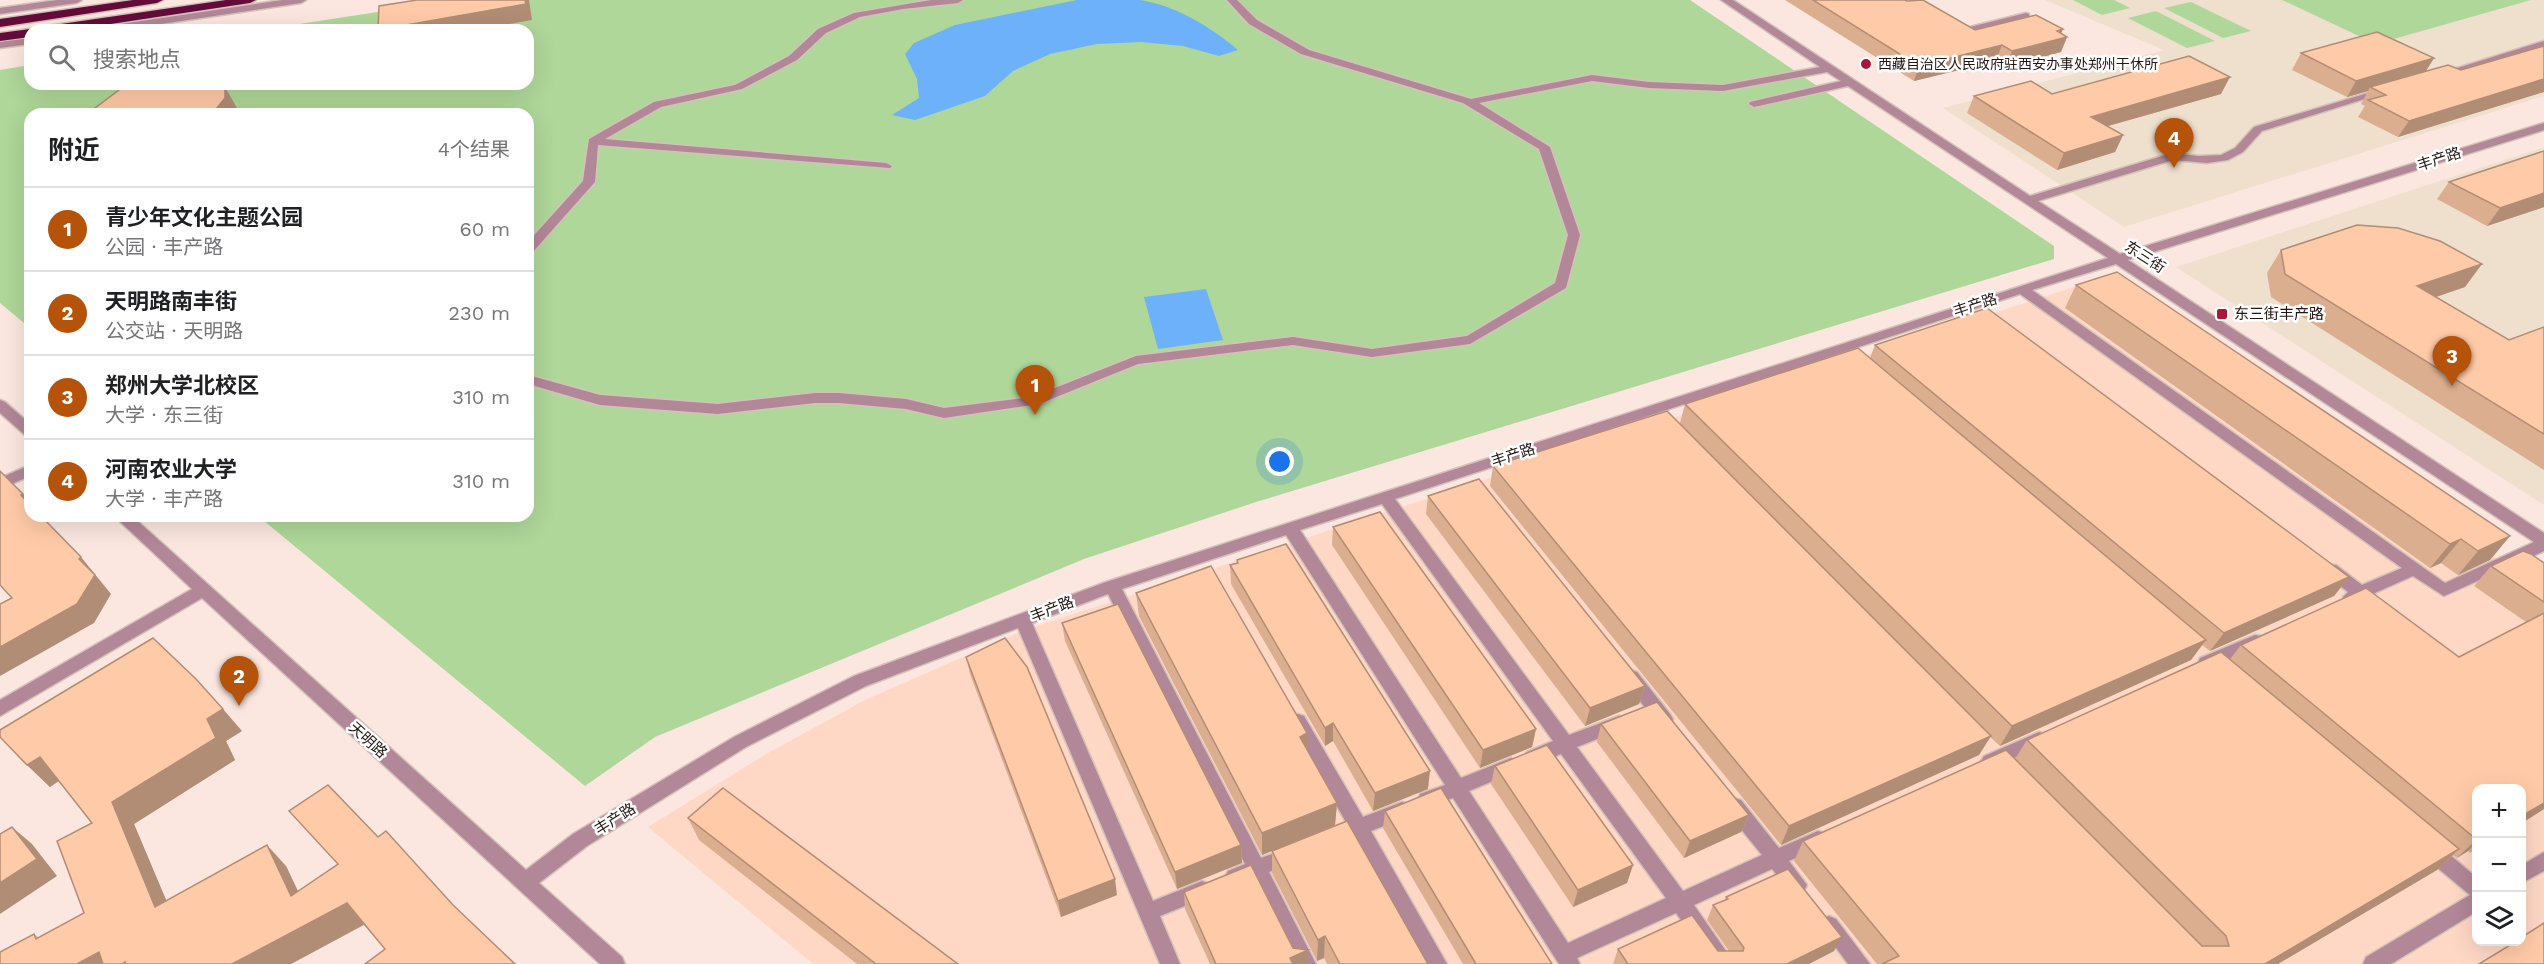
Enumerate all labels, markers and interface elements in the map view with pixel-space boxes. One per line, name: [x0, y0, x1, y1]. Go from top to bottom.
search box: [24, 24, 534, 90]
icon: search: [45, 41, 78, 74]
text: 搜索地点: [93, 47, 181, 72]
place label: 西藏自治区人民政府驻西安办事处郑州干休所: [1878, 56, 2158, 72]
marker: 西藏自治区人民政府驻西安办事处郑州干休所: [1859, 57, 1873, 71]
pin: 4: [2154, 118, 2194, 168]
text: 附近: [48, 135, 100, 165]
text: 4个结果: [438, 137, 510, 161]
street label: 丰产路: [2415, 143, 2463, 175]
text: 青少年文化主题公园: [105, 205, 303, 230]
text: 1: [63, 217, 72, 241]
text: 60 m: [460, 217, 510, 241]
text: 公园 · 丰产路: [105, 235, 223, 259]
street label: 东三街: [2121, 237, 2169, 277]
text: 天明路南丰街: [105, 289, 237, 314]
street label: 丰产路: [1951, 289, 1999, 321]
text: 2: [62, 301, 73, 325]
text: 230 m: [448, 301, 510, 325]
place label: 东三街丰产路: [2234, 305, 2324, 323]
marker: 东三街丰产路: [2215, 307, 2229, 321]
text: 公交站 · 天明路: [105, 319, 243, 343]
pin: 3: [2432, 336, 2472, 386]
pin: 1: [1016, 366, 1054, 415]
text: 郑州大学北校区: [105, 373, 259, 398]
text: 3: [62, 385, 73, 409]
text: 310 m: [452, 385, 510, 409]
text: 大学 · 东三街: [105, 403, 223, 427]
street label: 丰产路: [1489, 439, 1537, 471]
your location: [1265, 447, 1294, 476]
text: 河南农业大学: [105, 457, 237, 482]
text: 4: [61, 469, 74, 493]
text: 310 m: [452, 469, 510, 493]
text: 大学 · 丰产路: [105, 487, 223, 511]
street label: 丰产路: [1028, 593, 1076, 625]
pin: 2: [220, 656, 258, 706]
street label: 天明路: [345, 718, 391, 762]
map controls: [2472, 784, 2526, 946]
button: +: [2472, 784, 2526, 838]
street label: 丰产路: [591, 799, 639, 839]
button: −: [2472, 838, 2526, 892]
button: layers: [2472, 892, 2526, 946]

